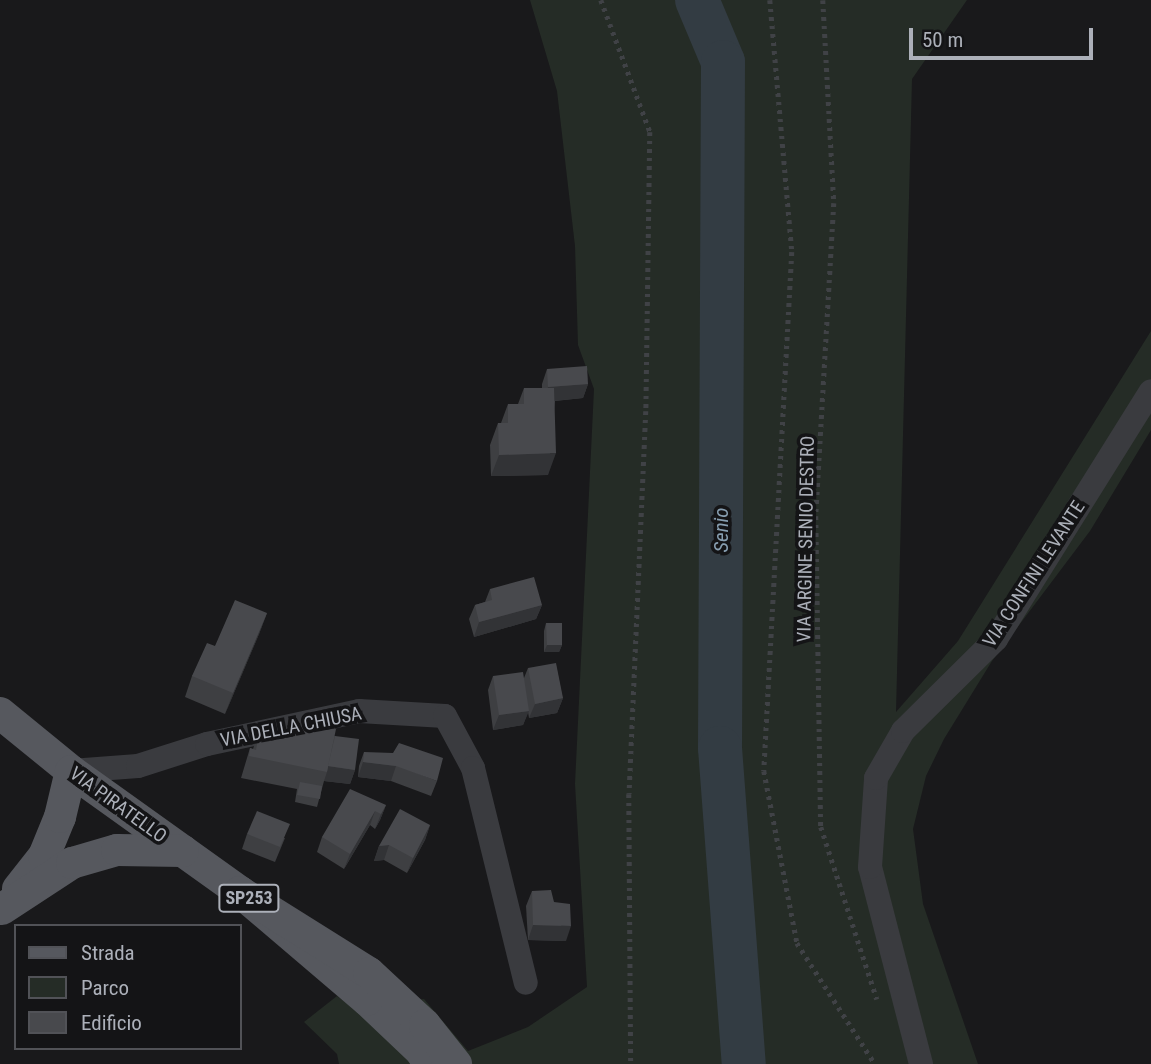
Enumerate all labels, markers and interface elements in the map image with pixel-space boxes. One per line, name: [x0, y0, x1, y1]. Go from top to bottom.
scale bar: [913, 14, 1097, 58]
text: 50 m: [922, 28, 963, 52]
street label: VIA ARGINE SENIO DESTRO: [793, 436, 819, 642]
street label: VIA CONFINI LEVANTE: [978, 497, 1090, 651]
water label: Senio: [708, 508, 734, 552]
street label: VIA DELLA CHIUSA: [218, 702, 364, 752]
street label: VIA PIRATELLO: [65, 762, 171, 848]
road number: SP253: [218, 884, 280, 912]
legend: [14, 924, 242, 1050]
text: Strada: [81, 941, 135, 965]
text: Parco: [81, 976, 129, 1000]
text: Edificio: [81, 1011, 142, 1035]

